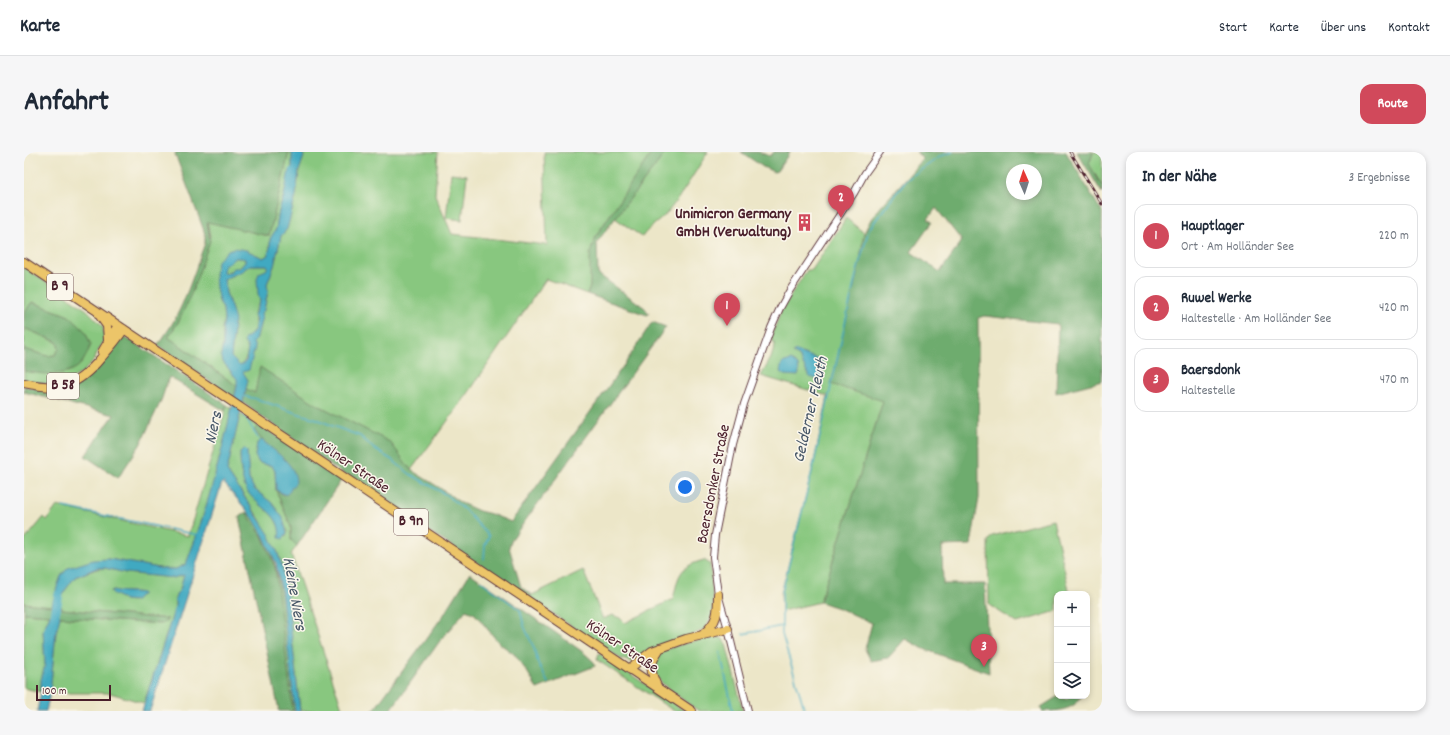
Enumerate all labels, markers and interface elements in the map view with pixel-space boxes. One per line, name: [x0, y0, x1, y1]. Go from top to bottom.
text: Karte: [20, 14, 60, 41]
text: Start: [1219, 18, 1247, 38]
text: Karte: [1269, 18, 1299, 38]
text: Über uns: [1321, 18, 1366, 38]
text: Kontakt: [1388, 18, 1430, 38]
text: Anfahrt: [24, 84, 109, 124]
button: Route: [1360, 84, 1426, 124]
north arrow: [1006, 164, 1042, 200]
text: In der Nähe: [1142, 166, 1217, 190]
text: 3 Ergebnisse: [1348, 169, 1410, 188]
pin: 2: [828, 185, 854, 218]
place label: Unimicron Germany GmbH (Verwaltung): [675, 203, 793, 244]
building icon: Unimicron Germany GmbH (Verwaltung): [794, 213, 814, 233]
text: Hauptlager: [1181, 216, 1244, 238]
text: 1: [1155, 227, 1157, 246]
text: 220 m: [1379, 227, 1409, 246]
text: Ort · Am Holländer See: [1181, 238, 1294, 257]
road number: B 9: [47, 274, 73, 300]
text: Ruwel Werke: [1181, 288, 1252, 310]
pin: 1: [714, 293, 740, 326]
text: 2: [1153, 299, 1159, 318]
text: 420 m: [1379, 299, 1409, 318]
text: Haltestelle · Am Holländer See: [1181, 310, 1331, 329]
water label: Gelderner Fleuth: [788, 354, 836, 465]
text: Baersdonk: [1181, 360, 1240, 382]
text: 3: [1153, 371, 1159, 390]
text: 470 m: [1380, 371, 1409, 390]
road number: B 58: [47, 373, 79, 399]
text: Haltestelle: [1181, 382, 1235, 401]
water label: Niers: [200, 409, 231, 447]
street label: Baersdonker Straße: [691, 422, 737, 546]
street label: Kölner Straße: [312, 434, 394, 500]
your location: [675, 477, 695, 497]
road number: B 9n: [394, 509, 428, 535]
water label: Kleine Niers: [275, 555, 311, 633]
map controls: [1054, 591, 1090, 699]
button: +: [1054, 591, 1090, 627]
street label: Kölner Straße: [581, 614, 663, 680]
button: −: [1054, 627, 1090, 663]
pin: 3: [971, 634, 997, 667]
button: layers: [1054, 663, 1090, 699]
scale bar: [36, 683, 111, 702]
text: 100 m: [42, 684, 66, 700]

